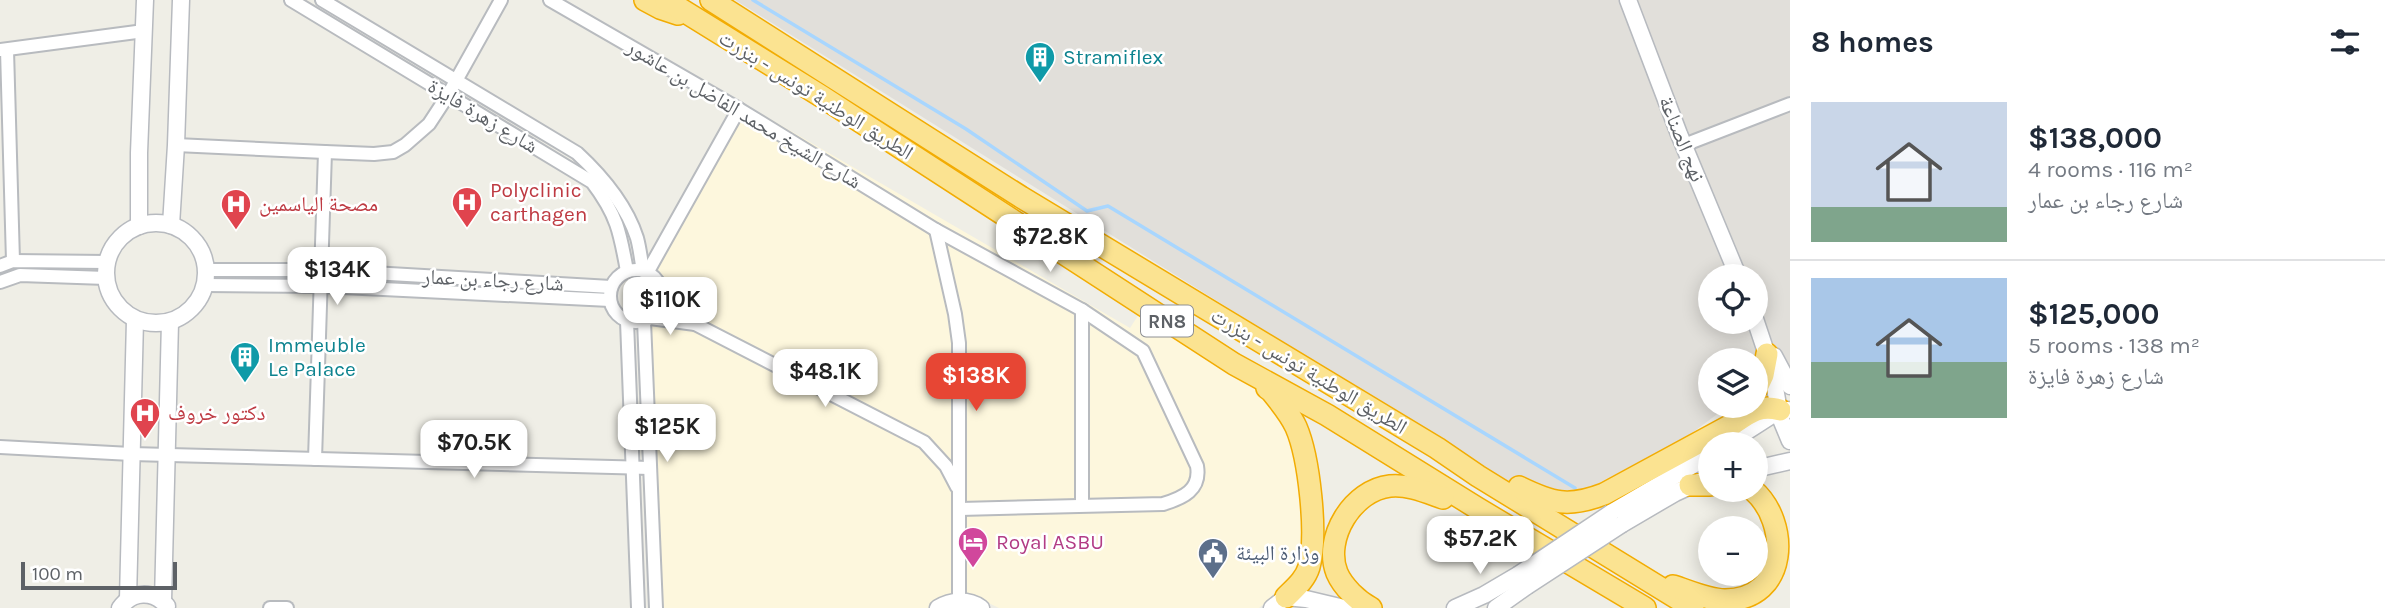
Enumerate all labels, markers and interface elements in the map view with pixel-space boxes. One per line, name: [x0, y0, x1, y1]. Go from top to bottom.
icon: filters: [2326, 23, 2364, 61]
text: 8 homes: [1811, 24, 1934, 60]
street label: الطريق الوطنية تونس - بنزرت: [714, 25, 917, 165]
street label: شارع الشيخ محمد الفاضل بن عاشور: [621, 34, 866, 195]
building icon: Stramiflex: [1023, 40, 1057, 84]
place label: Stramiflex: [1063, 45, 1164, 69]
street label: شارع زهرة فايزة: [423, 74, 542, 159]
street label: نهج الصناعة: [1653, 93, 1710, 186]
text: $138,000: [2028, 120, 2162, 156]
icon: home: [1867, 130, 1951, 214]
text: 4 rooms · 116 m²: [2028, 156, 2193, 183]
place label: Polyclinic carthagen: [490, 178, 587, 226]
hospital icon: Polyclinic carthagen: [450, 185, 484, 229]
hospital icon: مصحة الياسمين: [219, 187, 253, 231]
text: شارع رجاء بن عمار: [2028, 187, 2183, 214]
place label: مصحة الياسمين: [259, 192, 378, 217]
pin: $72.8K: [993, 215, 1107, 274]
text: $72.8K: [1012, 223, 1088, 250]
pin: $134K: [288, 247, 386, 307]
text: $134K: [303, 256, 371, 283]
street label: شارع رجاء بن عمار: [421, 264, 564, 297]
map controls: [1698, 264, 1768, 586]
button: locate: [1698, 264, 1768, 334]
pin: $110K: [621, 278, 719, 337]
text: $110K: [639, 286, 701, 313]
text: $125,000: [2028, 296, 2160, 332]
street label: الطريق الوطنية تونس - بنزرت: [1206, 303, 1411, 440]
road number: RN8: [1141, 306, 1193, 336]
icon: home: [1867, 306, 1951, 390]
text: 5 rooms · 138 m²: [2028, 332, 2200, 359]
place label: Immeuble Le Palace: [268, 333, 366, 381]
building icon: Immeuble Le Palace: [228, 340, 262, 384]
button: layers: [1698, 348, 1768, 418]
pin: $48.1K: [768, 350, 882, 409]
pin: $138K: [927, 354, 1025, 413]
text: $48.1K: [789, 358, 861, 385]
text: $138K: [942, 362, 1010, 389]
text: شارع زهرة فايزة: [2028, 363, 2164, 390]
hospital icon: دكتور خروف: [128, 396, 162, 440]
place label: دكتور خروف: [168, 401, 265, 425]
pin: $125K: [618, 405, 716, 464]
text: $125K: [634, 413, 700, 440]
pin: $70.5K: [417, 420, 531, 480]
text: $70.5K: [436, 429, 512, 456]
button: +: [1698, 432, 1768, 502]
pin: $57.2K: [1423, 516, 1537, 576]
button: −: [1698, 516, 1768, 586]
hotel icon: Royal ASBU: [956, 525, 990, 569]
text: $57.2K: [1443, 525, 1517, 552]
place label: Royal ASBU: [996, 530, 1104, 554]
public building icon: وزارة البيئة: [1196, 536, 1230, 580]
place label: وزارة البيئة: [1236, 541, 1319, 565]
scale bar: [21, 559, 177, 591]
text: 100 m: [32, 563, 83, 585]

